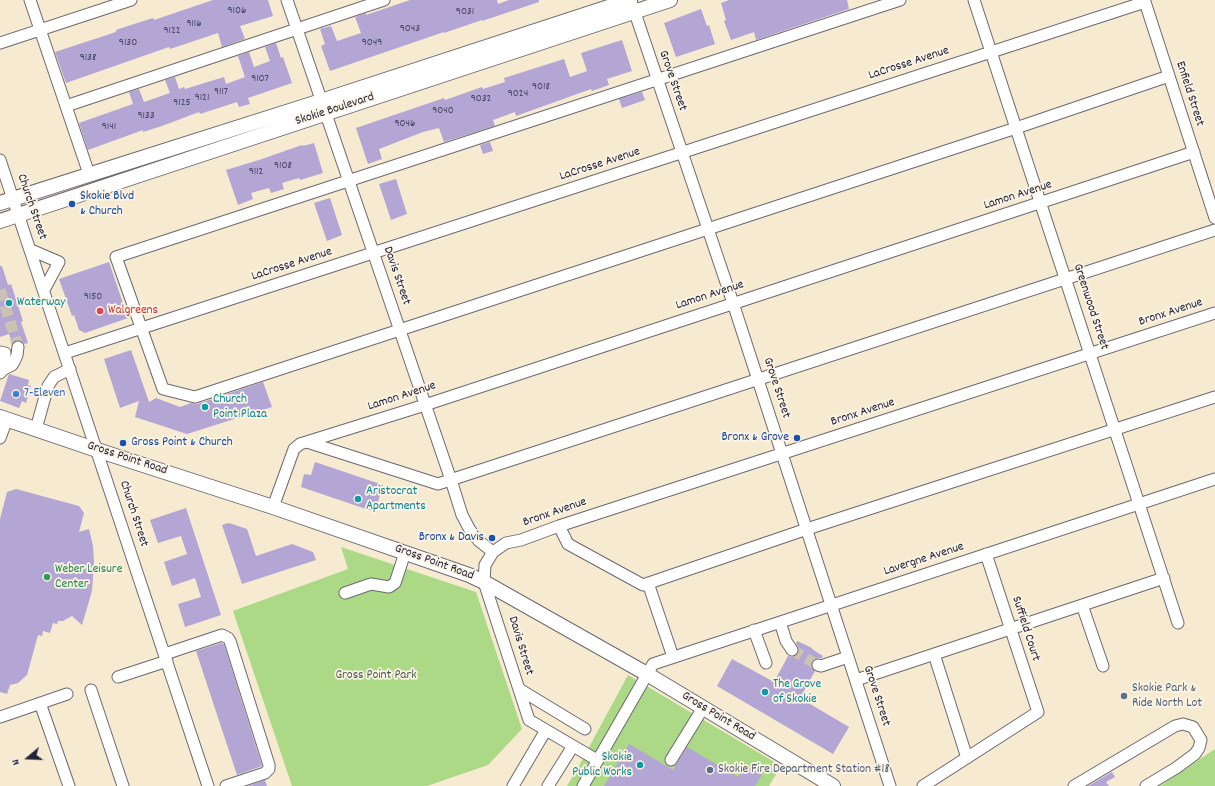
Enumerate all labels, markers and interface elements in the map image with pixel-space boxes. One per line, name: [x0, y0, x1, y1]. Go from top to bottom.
house number: 9106: [228, 4, 246, 18]
house number: 9031: [456, 5, 474, 19]
house number: 9116: [186, 17, 202, 31]
house number: 9043: [400, 22, 420, 36]
house number: 9122: [163, 24, 181, 38]
house number: 9130: [119, 36, 137, 50]
house number: 9049: [362, 36, 382, 50]
street label: LaCrosse Avenue: [867, 44, 951, 84]
street label: Grove Street: [654, 49, 690, 113]
house number: 9138: [80, 51, 96, 65]
street label: Enfield Street: [1171, 60, 1207, 128]
house number: 9107: [251, 72, 269, 86]
house number: 9018: [532, 80, 550, 94]
house number: 9117: [214, 85, 228, 99]
house number: 9024: [508, 87, 528, 101]
street label: Skokie Boulevard: [294, 90, 376, 130]
house number: 9121: [195, 91, 209, 105]
house number: 9032: [471, 92, 491, 106]
house number: 9125: [173, 96, 191, 110]
house number: 9040: [432, 104, 454, 118]
house number: 9133: [137, 109, 155, 123]
house number: 9046: [395, 117, 415, 131]
house number: 9141: [102, 120, 116, 134]
street label: LaCrosse Avenue: [558, 145, 642, 185]
house number: 9108: [274, 159, 292, 173]
house number: 9112: [249, 165, 263, 179]
street label: Church Street: [12, 172, 50, 242]
street label: Lamon Avenue: [982, 178, 1054, 214]
place label: Skokie Blvd & Church: [80, 189, 134, 220]
marker: Skokie Blvd & Church: [67, 199, 77, 209]
street label: LaCrosse Avenue: [250, 245, 334, 285]
street label: Davis Street: [379, 245, 413, 307]
street label: Greenwood Street: [1069, 262, 1111, 352]
street label: Lamon Avenue: [674, 278, 746, 314]
house number: 9150: [84, 290, 102, 304]
place label: Waterway: [17, 295, 66, 311]
street label: Bronx Avenue: [1137, 295, 1205, 331]
marker: Waterway: [4, 298, 14, 308]
place label: Walgreens: [108, 303, 158, 319]
marker: Walgreens: [95, 306, 105, 316]
street label: Grove Street: [759, 356, 793, 420]
street label: Lamon Avenue: [366, 379, 438, 415]
place label: 7-Eleven: [24, 386, 65, 402]
marker: 7-Eleven: [11, 389, 21, 399]
place label: Church Point Plaza: [213, 392, 267, 423]
street label: Bronx Avenue: [829, 395, 897, 431]
marker: Church Point Plaza: [200, 402, 210, 412]
place label: Bronx & Grove: [721, 430, 789, 446]
marker: Bronx & Grove: [792, 433, 802, 443]
place label: Gross Point & Church: [131, 435, 233, 451]
marker: Gross Point & Church: [118, 438, 128, 448]
street label: Gross Point Road: [85, 439, 169, 479]
street label: Church Street: [115, 479, 151, 549]
place label: Aristocrat Apartments: [366, 484, 426, 515]
marker: Aristocrat Apartments: [353, 494, 363, 504]
street label: Bronx Avenue: [521, 495, 589, 531]
place label: Bronx & Davis: [419, 530, 484, 546]
marker: Bronx & Davis: [487, 533, 497, 543]
street label: Lavergne Avenue: [882, 540, 966, 580]
street label: Gross Point Road: [392, 541, 476, 585]
place label: Weber Leisure Center: [55, 562, 122, 593]
marker: Weber Leisure Center: [42, 572, 52, 582]
street label: Suffield Court: [1007, 595, 1043, 663]
street label: Davis Street: [504, 615, 536, 677]
street label: Grove Street: [859, 664, 893, 728]
park label: Gross Point Park: [335, 668, 417, 684]
place label: The Grove of Skokie: [773, 677, 821, 708]
place label: Skokie Park & Ride North Lot: [1132, 681, 1202, 712]
marker: The Grove of Skokie: [760, 687, 770, 697]
street label: Gross Point Road: [678, 689, 758, 745]
marker: Skokie Park & Ride North Lot: [1119, 691, 1129, 701]
north arrow: [8, 738, 48, 778]
place label: Skokie Public Works: [572, 750, 632, 781]
text: N: [8, 757, 25, 767]
marker: Skokie Public Works: [635, 760, 645, 770]
place label: Skokie Fire Department Station #18: [718, 762, 890, 778]
marker: Skokie Fire Department Station #18: [705, 765, 715, 775]

